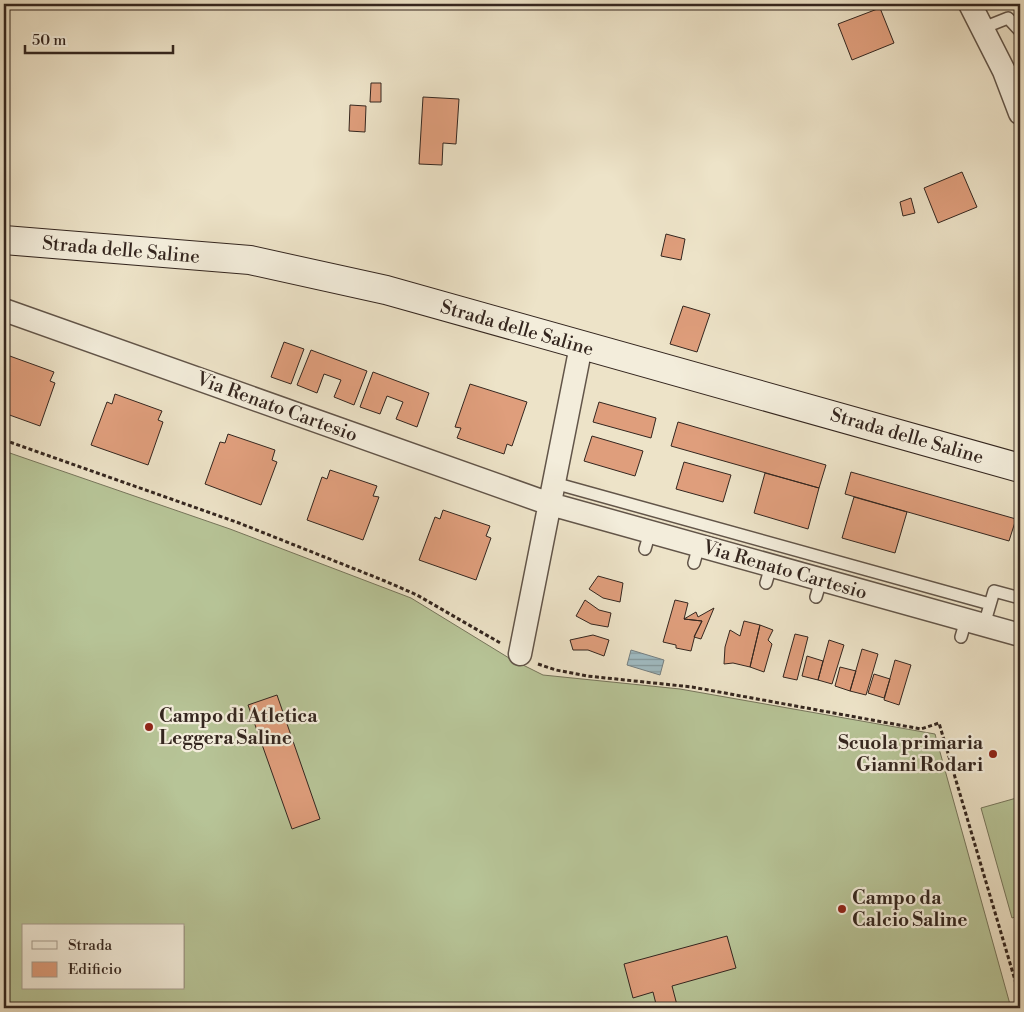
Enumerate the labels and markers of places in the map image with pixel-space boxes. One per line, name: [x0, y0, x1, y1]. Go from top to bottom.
place label: Campo di Atletica Leggera Saline: [159, 704, 318, 750]
marker: Campo di Atletica Leggera Saline: [143, 721, 155, 733]
place label: Scuola primaria Gianni Rodari: [838, 731, 984, 777]
marker: Scuola primaria Gianni Rodari: [987, 748, 999, 760]
place label: Campo da Calcio Saline: [852, 886, 967, 932]
marker: Campo da Calcio Saline: [836, 903, 848, 915]

